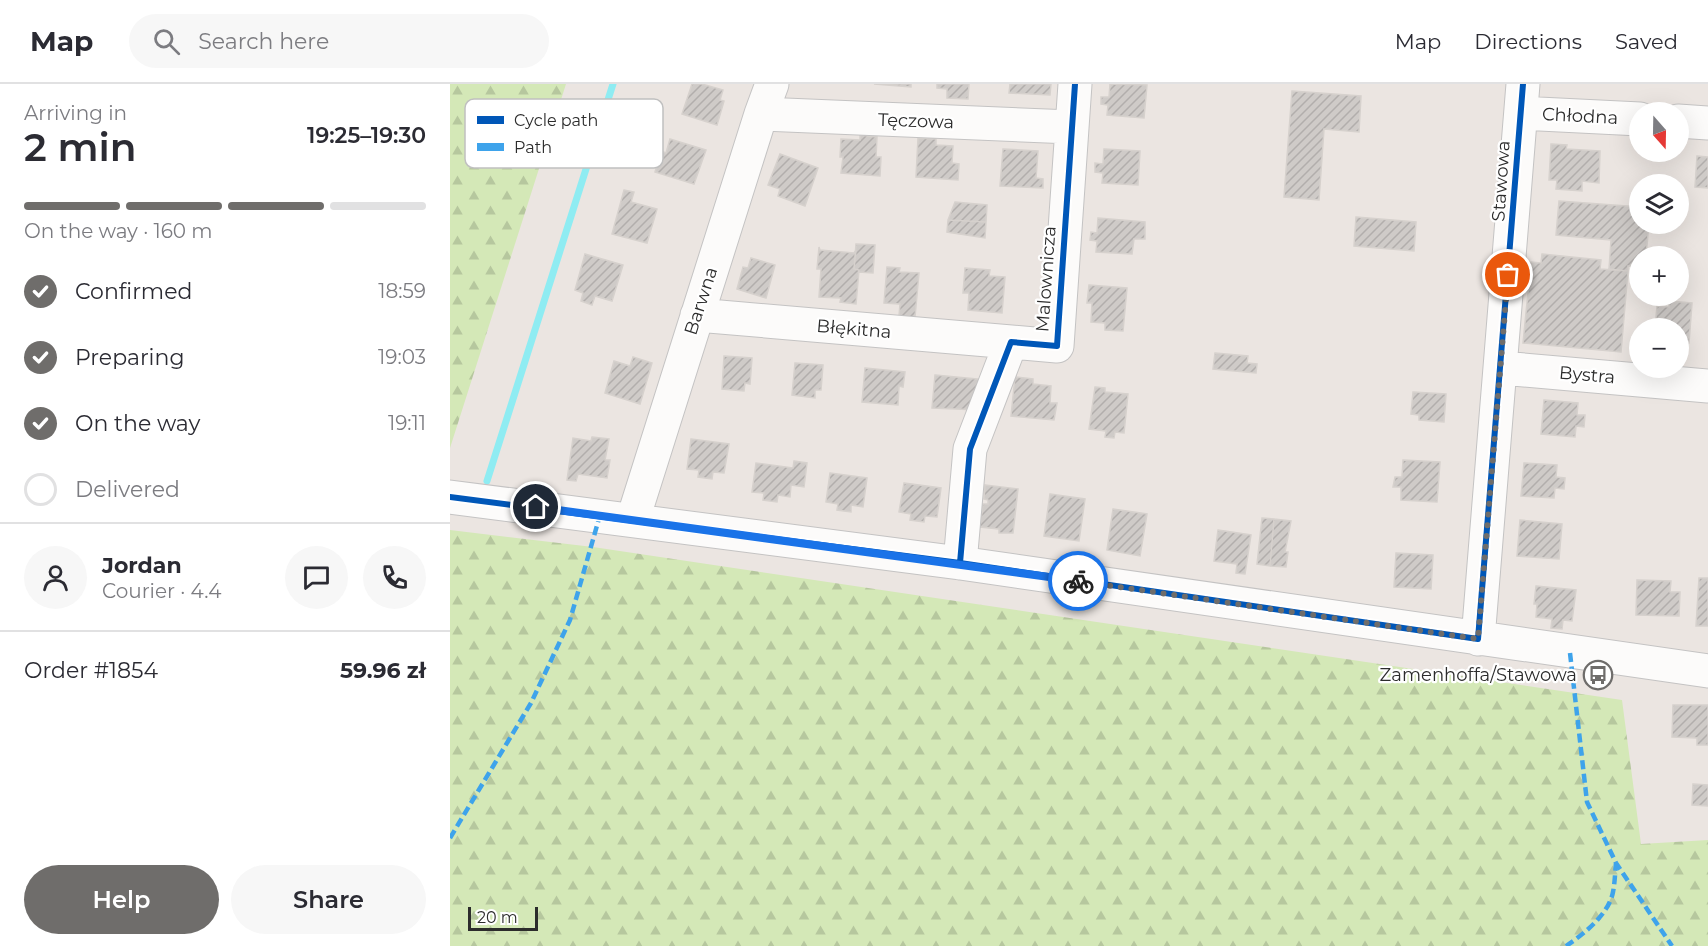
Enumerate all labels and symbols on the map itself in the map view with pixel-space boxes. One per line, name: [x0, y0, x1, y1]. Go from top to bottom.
legend: [465, 99, 663, 168]
north arrow: [1629, 102, 1689, 162]
street label: Chłodna: [1541, 103, 1619, 129]
street label: Tęczowa: [877, 109, 955, 133]
text: Cycle path: [514, 111, 598, 130]
text: Path: [514, 138, 552, 157]
street label: Stawowa: [1487, 140, 1515, 222]
street label: Malownicza: [1031, 225, 1061, 333]
pin: [1482, 249, 1533, 300]
street label: Barwna: [680, 264, 722, 338]
street label: Błękitna: [816, 315, 892, 343]
street label: Bystra: [1558, 362, 1616, 388]
pin: [510, 481, 561, 532]
courier: [1048, 551, 1108, 611]
bus stop icon: Zamenhoffa/Stawowa: [1582, 659, 1614, 691]
place label: Zamenhoffa/Stawowa: [1380, 664, 1577, 686]
scale bar: [468, 904, 538, 932]

